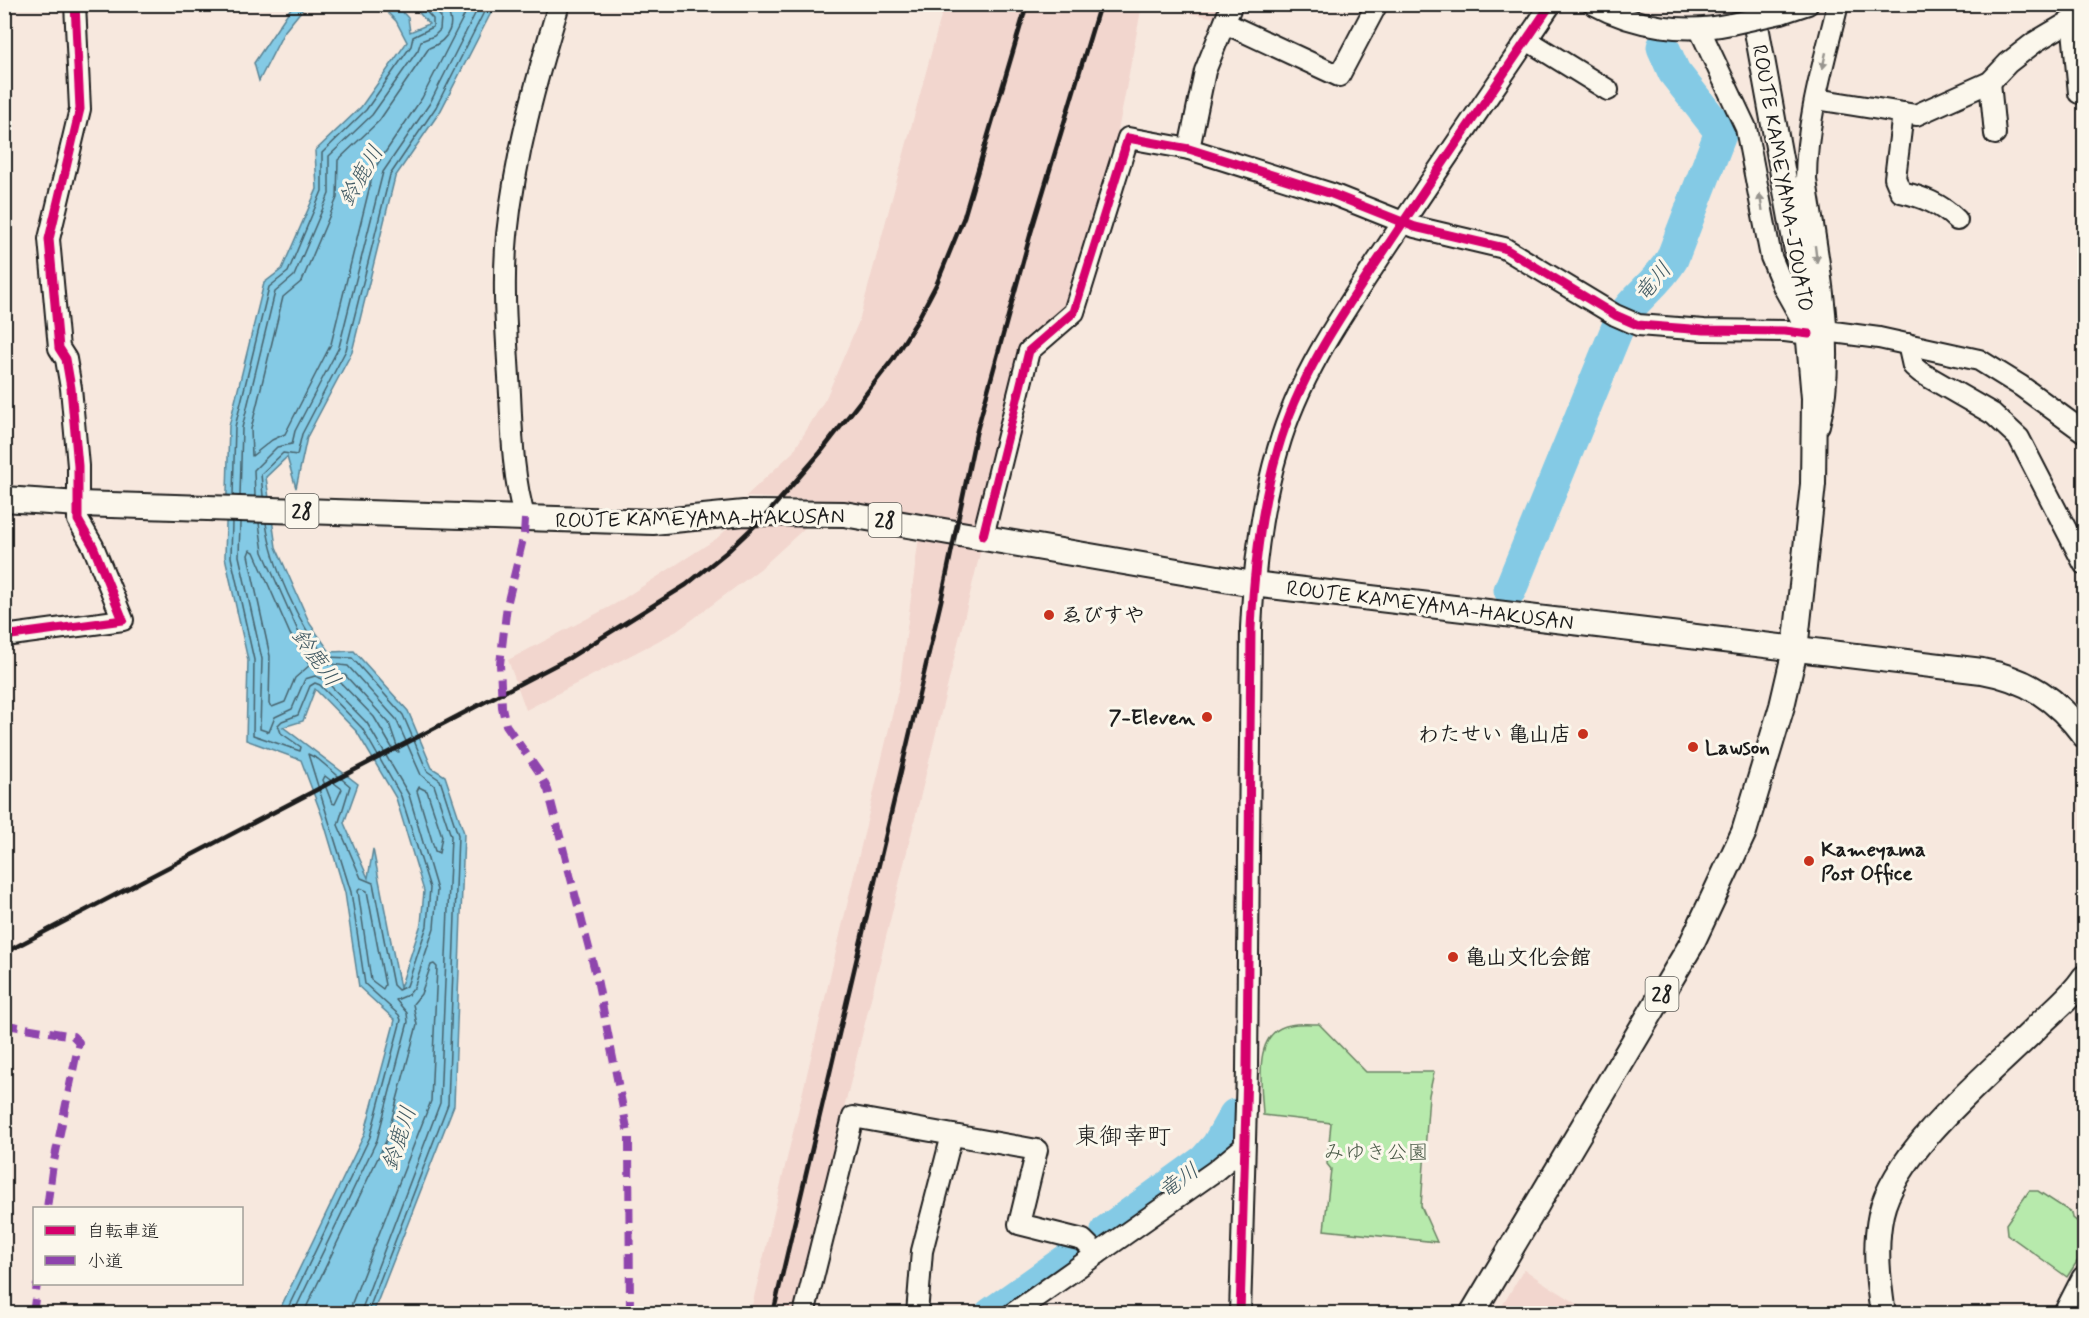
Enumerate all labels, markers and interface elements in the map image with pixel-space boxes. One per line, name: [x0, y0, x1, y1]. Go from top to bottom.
street label: ROUTE KAMEYAMA-JOUATO: [1745, 42, 1819, 314]
one-way arrow: [1819, 52, 1829, 71]
water label: 鈴鹿川: [333, 140, 390, 212]
one-way arrow: [1756, 192, 1765, 211]
one-way arrow: [1811, 244, 1821, 263]
water label: 竜川: [1629, 256, 1678, 308]
road number: 28: [286, 494, 318, 528]
street label: ROUTE KAMEYAMA-HAKUSAN: [555, 502, 845, 536]
road number: 28: [868, 503, 902, 537]
street label: ROUTE KAMEYAMA-HAKUSAN: [1285, 574, 1575, 638]
place label: ゑびすや: [1061, 602, 1145, 630]
marker: ゑびすや: [1042, 608, 1056, 622]
water label: 鈴鹿川: [285, 623, 346, 693]
place label: 7-Eleven: [1109, 704, 1196, 732]
marker: 7-Eleven: [1200, 710, 1214, 724]
place label: わたせい 亀山店: [1418, 721, 1571, 749]
marker: わたせい 亀山店: [1576, 727, 1590, 741]
place label: Lawson: [1705, 734, 1770, 762]
marker: Lawson: [1686, 740, 1700, 754]
place label: Kameyama Post Office: [1821, 836, 1926, 888]
marker: Kameyama Post Office: [1802, 854, 1816, 868]
place label: 亀山文化会館: [1465, 944, 1591, 972]
marker: 亀山文化会館: [1446, 950, 1460, 964]
road number: 28: [1646, 977, 1678, 1011]
water label: 鈴鹿川: [376, 1103, 423, 1174]
district label: 東御幸町: [1075, 1122, 1171, 1153]
park label: みゆき公園: [1324, 1139, 1429, 1167]
water label: 竜川: [1153, 1157, 1205, 1206]
legend: [33, 1207, 243, 1285]
text: 自転車道: [87, 1220, 159, 1244]
text: 小道: [87, 1250, 123, 1274]

